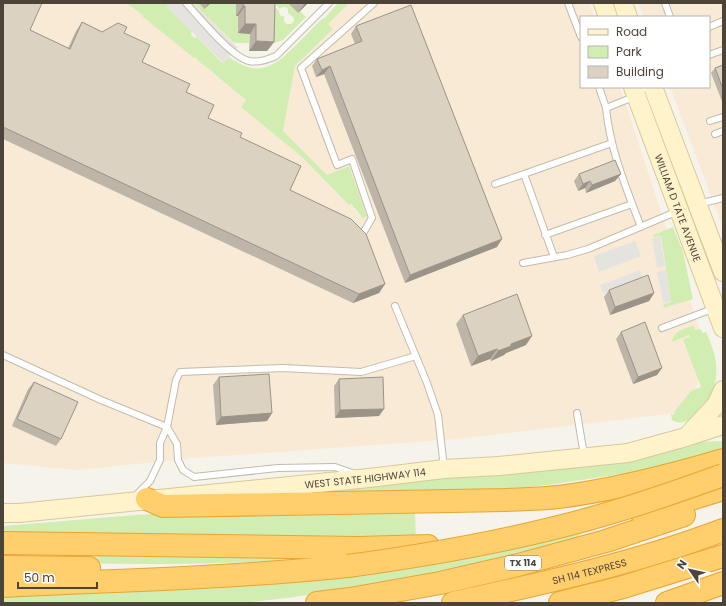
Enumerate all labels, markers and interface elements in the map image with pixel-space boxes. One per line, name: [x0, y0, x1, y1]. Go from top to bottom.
legend: [580, 16, 710, 88]
text: Road: [616, 23, 647, 40]
text: Park: [616, 43, 643, 60]
text: Building: [616, 63, 664, 80]
street label: WILLIAM D TATE AVENUE: [651, 152, 705, 264]
street label: WEST STATE HIGHWAY 114: [304, 464, 427, 492]
north arrow: [670, 550, 710, 590]
street label: SH 114 TEXPRESS: [551, 555, 629, 588]
road number: TX 114: [505, 556, 541, 570]
text: N: [673, 557, 691, 572]
scale bar: [18, 564, 97, 590]
text: 50 m: [24, 569, 55, 586]

